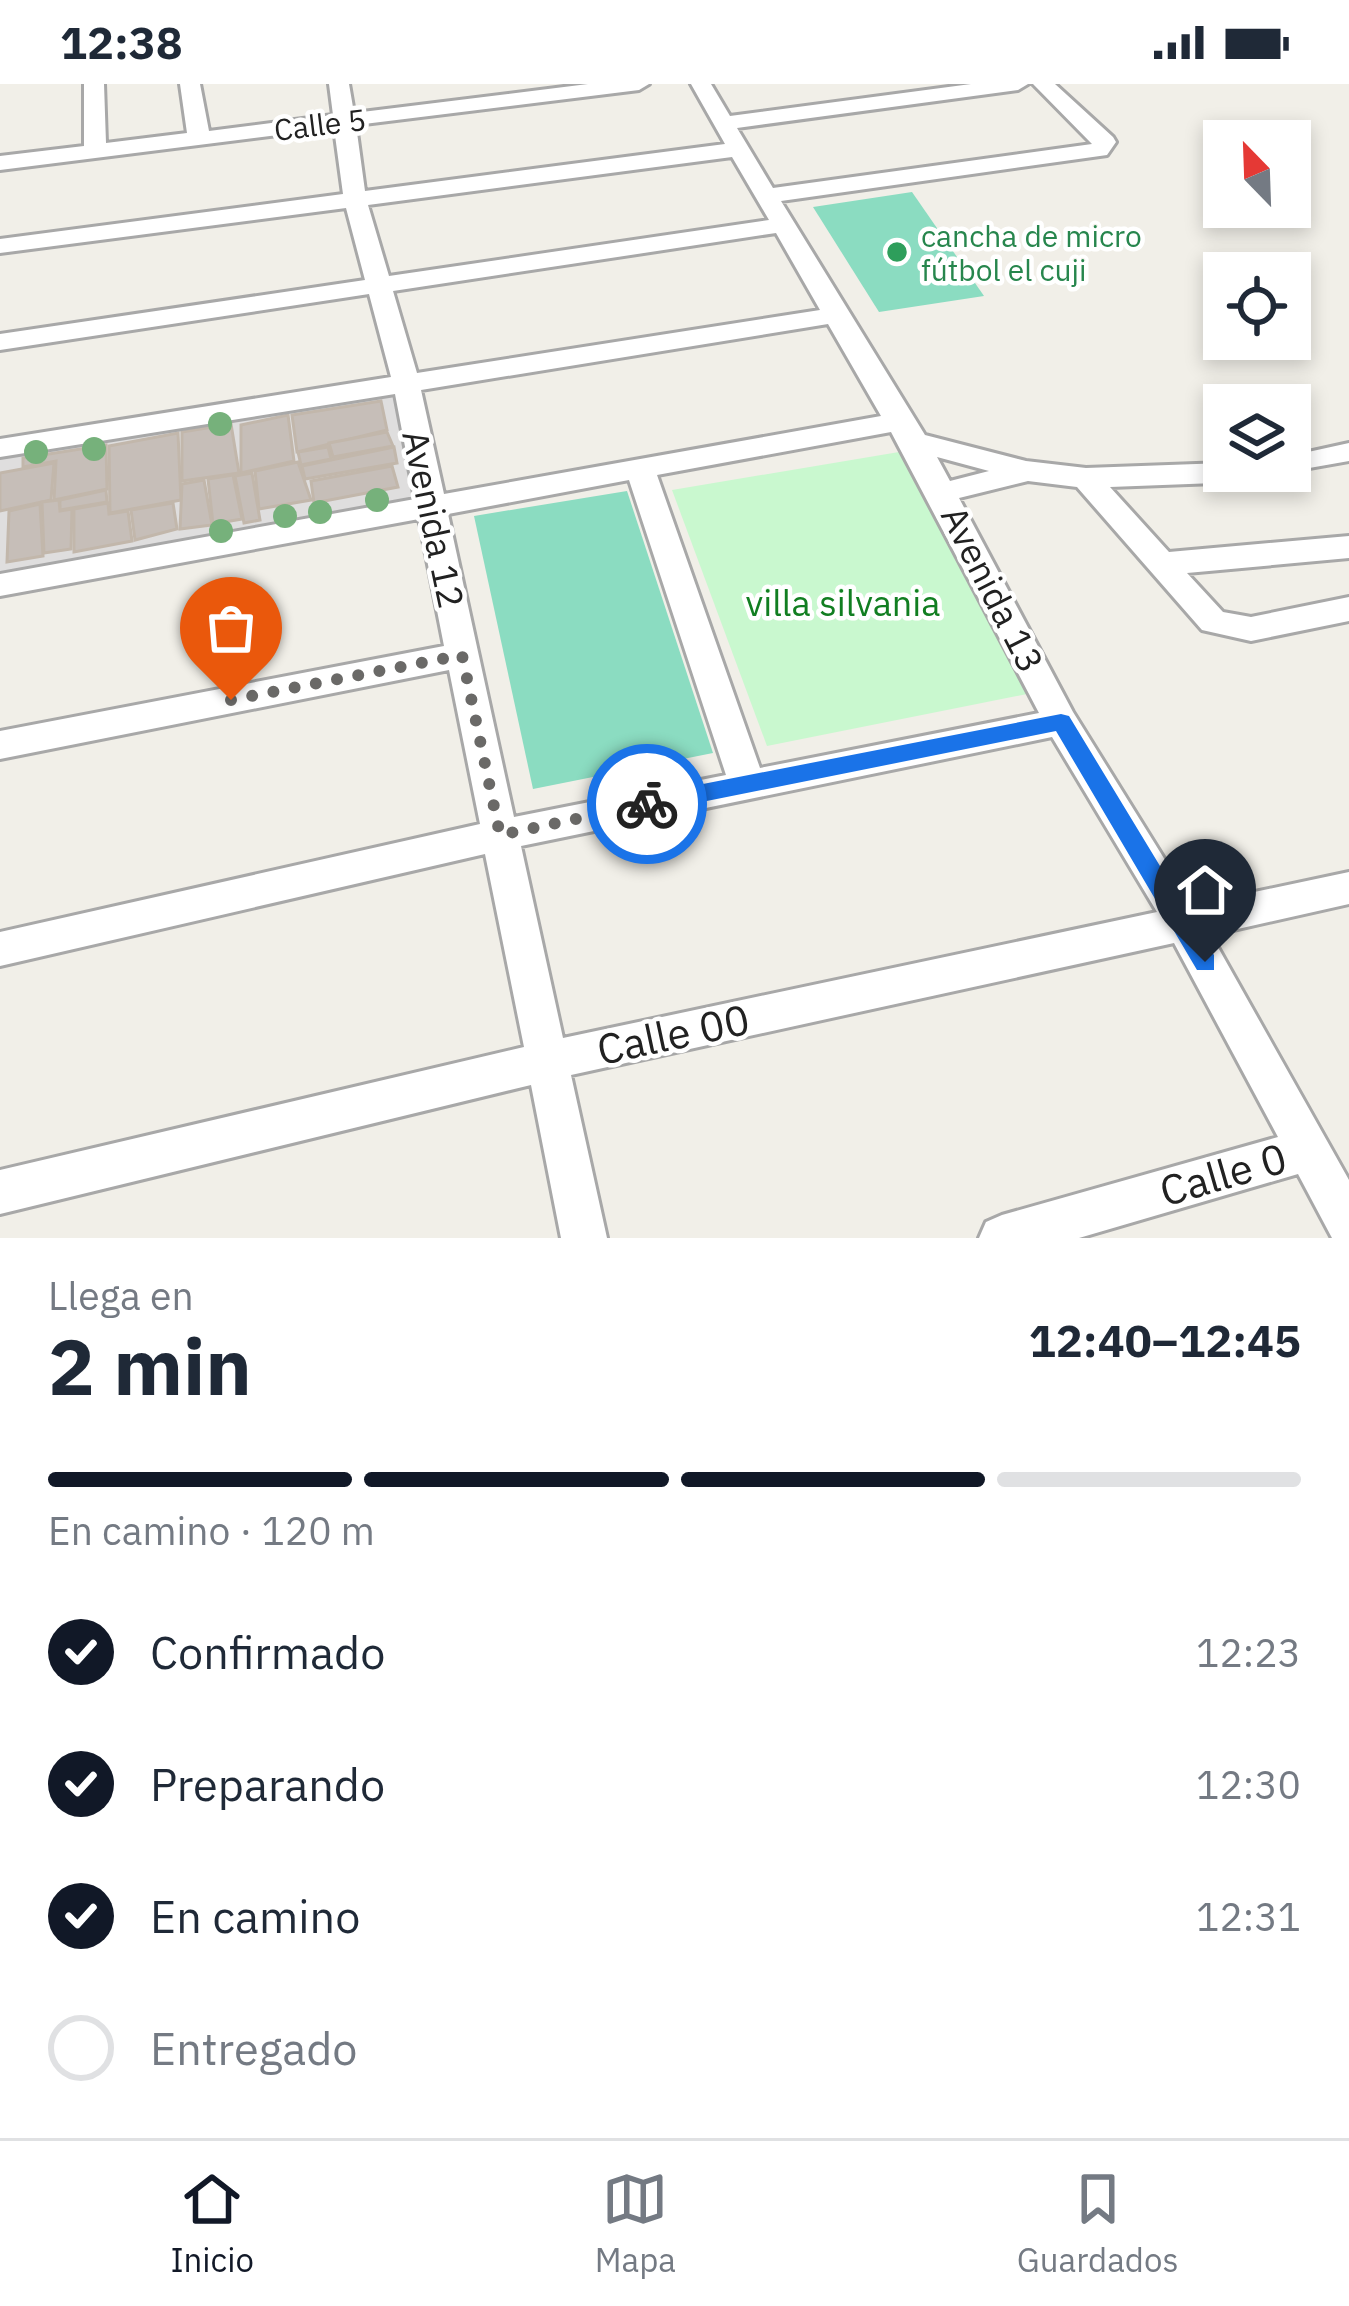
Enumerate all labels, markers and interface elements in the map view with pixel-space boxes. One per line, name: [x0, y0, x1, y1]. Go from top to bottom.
text: 12:38: [60, 13, 183, 71]
street label: Calle 5: [272, 99, 368, 149]
north arrow: [1203, 120, 1311, 228]
map controls: [1203, 120, 1311, 492]
place label: cancha de micro fútbol el cuji: [921, 216, 1142, 289]
marker: cancha de micro fútbol el cuji: [884, 239, 910, 265]
button: locate: [1203, 252, 1311, 360]
button: layers: [1203, 384, 1311, 492]
street label: Avenida 12: [392, 426, 476, 612]
street label: Avenida 13: [931, 498, 1055, 680]
pin: [180, 577, 282, 700]
park label: villa silvania: [745, 579, 941, 626]
icon: bag: [198, 595, 264, 661]
courier: [587, 744, 707, 864]
icon: bike: [614, 771, 680, 837]
pin: [1154, 839, 1256, 962]
icon: home: [1172, 857, 1238, 923]
street label: Calle 00: [592, 991, 754, 1077]
street label: Calle 0: [1153, 1130, 1293, 1218]
text: Llega en: [48, 1270, 194, 1321]
text: 12:40–12:45: [1029, 1311, 1301, 1369]
text: 2 min: [48, 1315, 252, 1416]
text: En camino · 120 m: [48, 1505, 375, 1556]
icon: check: [48, 1619, 114, 1685]
text: Confirmado: [150, 1623, 385, 1681]
text: 12:23: [1196, 1627, 1301, 1678]
icon: check: [48, 1751, 114, 1817]
text: Preparando: [150, 1755, 385, 1813]
text: 12:30: [1196, 1759, 1301, 1810]
icon: check: [48, 1883, 114, 1949]
text: En camino: [150, 1887, 360, 1945]
text: 12:31: [1196, 1891, 1301, 1942]
text: Entregado: [150, 2019, 358, 2077]
tab: Inicio: [170, 2166, 254, 2281]
tab: Mapa: [595, 2166, 676, 2281]
tab: Guardados: [1017, 2166, 1179, 2281]

